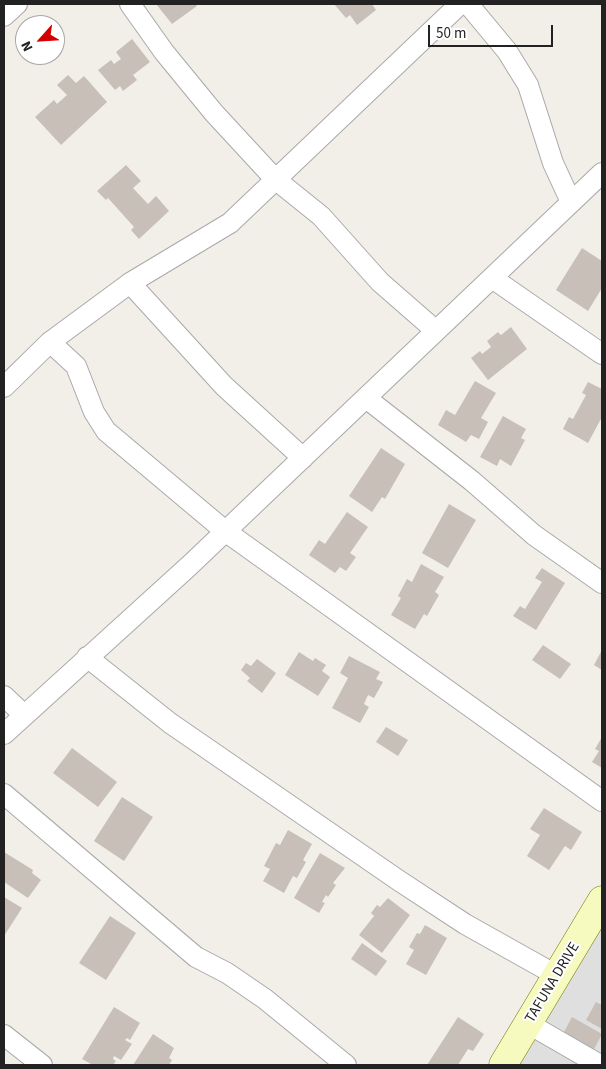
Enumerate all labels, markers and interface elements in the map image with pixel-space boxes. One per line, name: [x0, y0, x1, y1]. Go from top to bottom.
north arrow: [15, 15, 65, 65]
scale bar: [431, 15, 556, 47]
text: 50 m: [436, 23, 466, 44]
text: N: [16, 38, 38, 55]
street label: TAFUNA DRIVE: [522, 939, 584, 1027]

